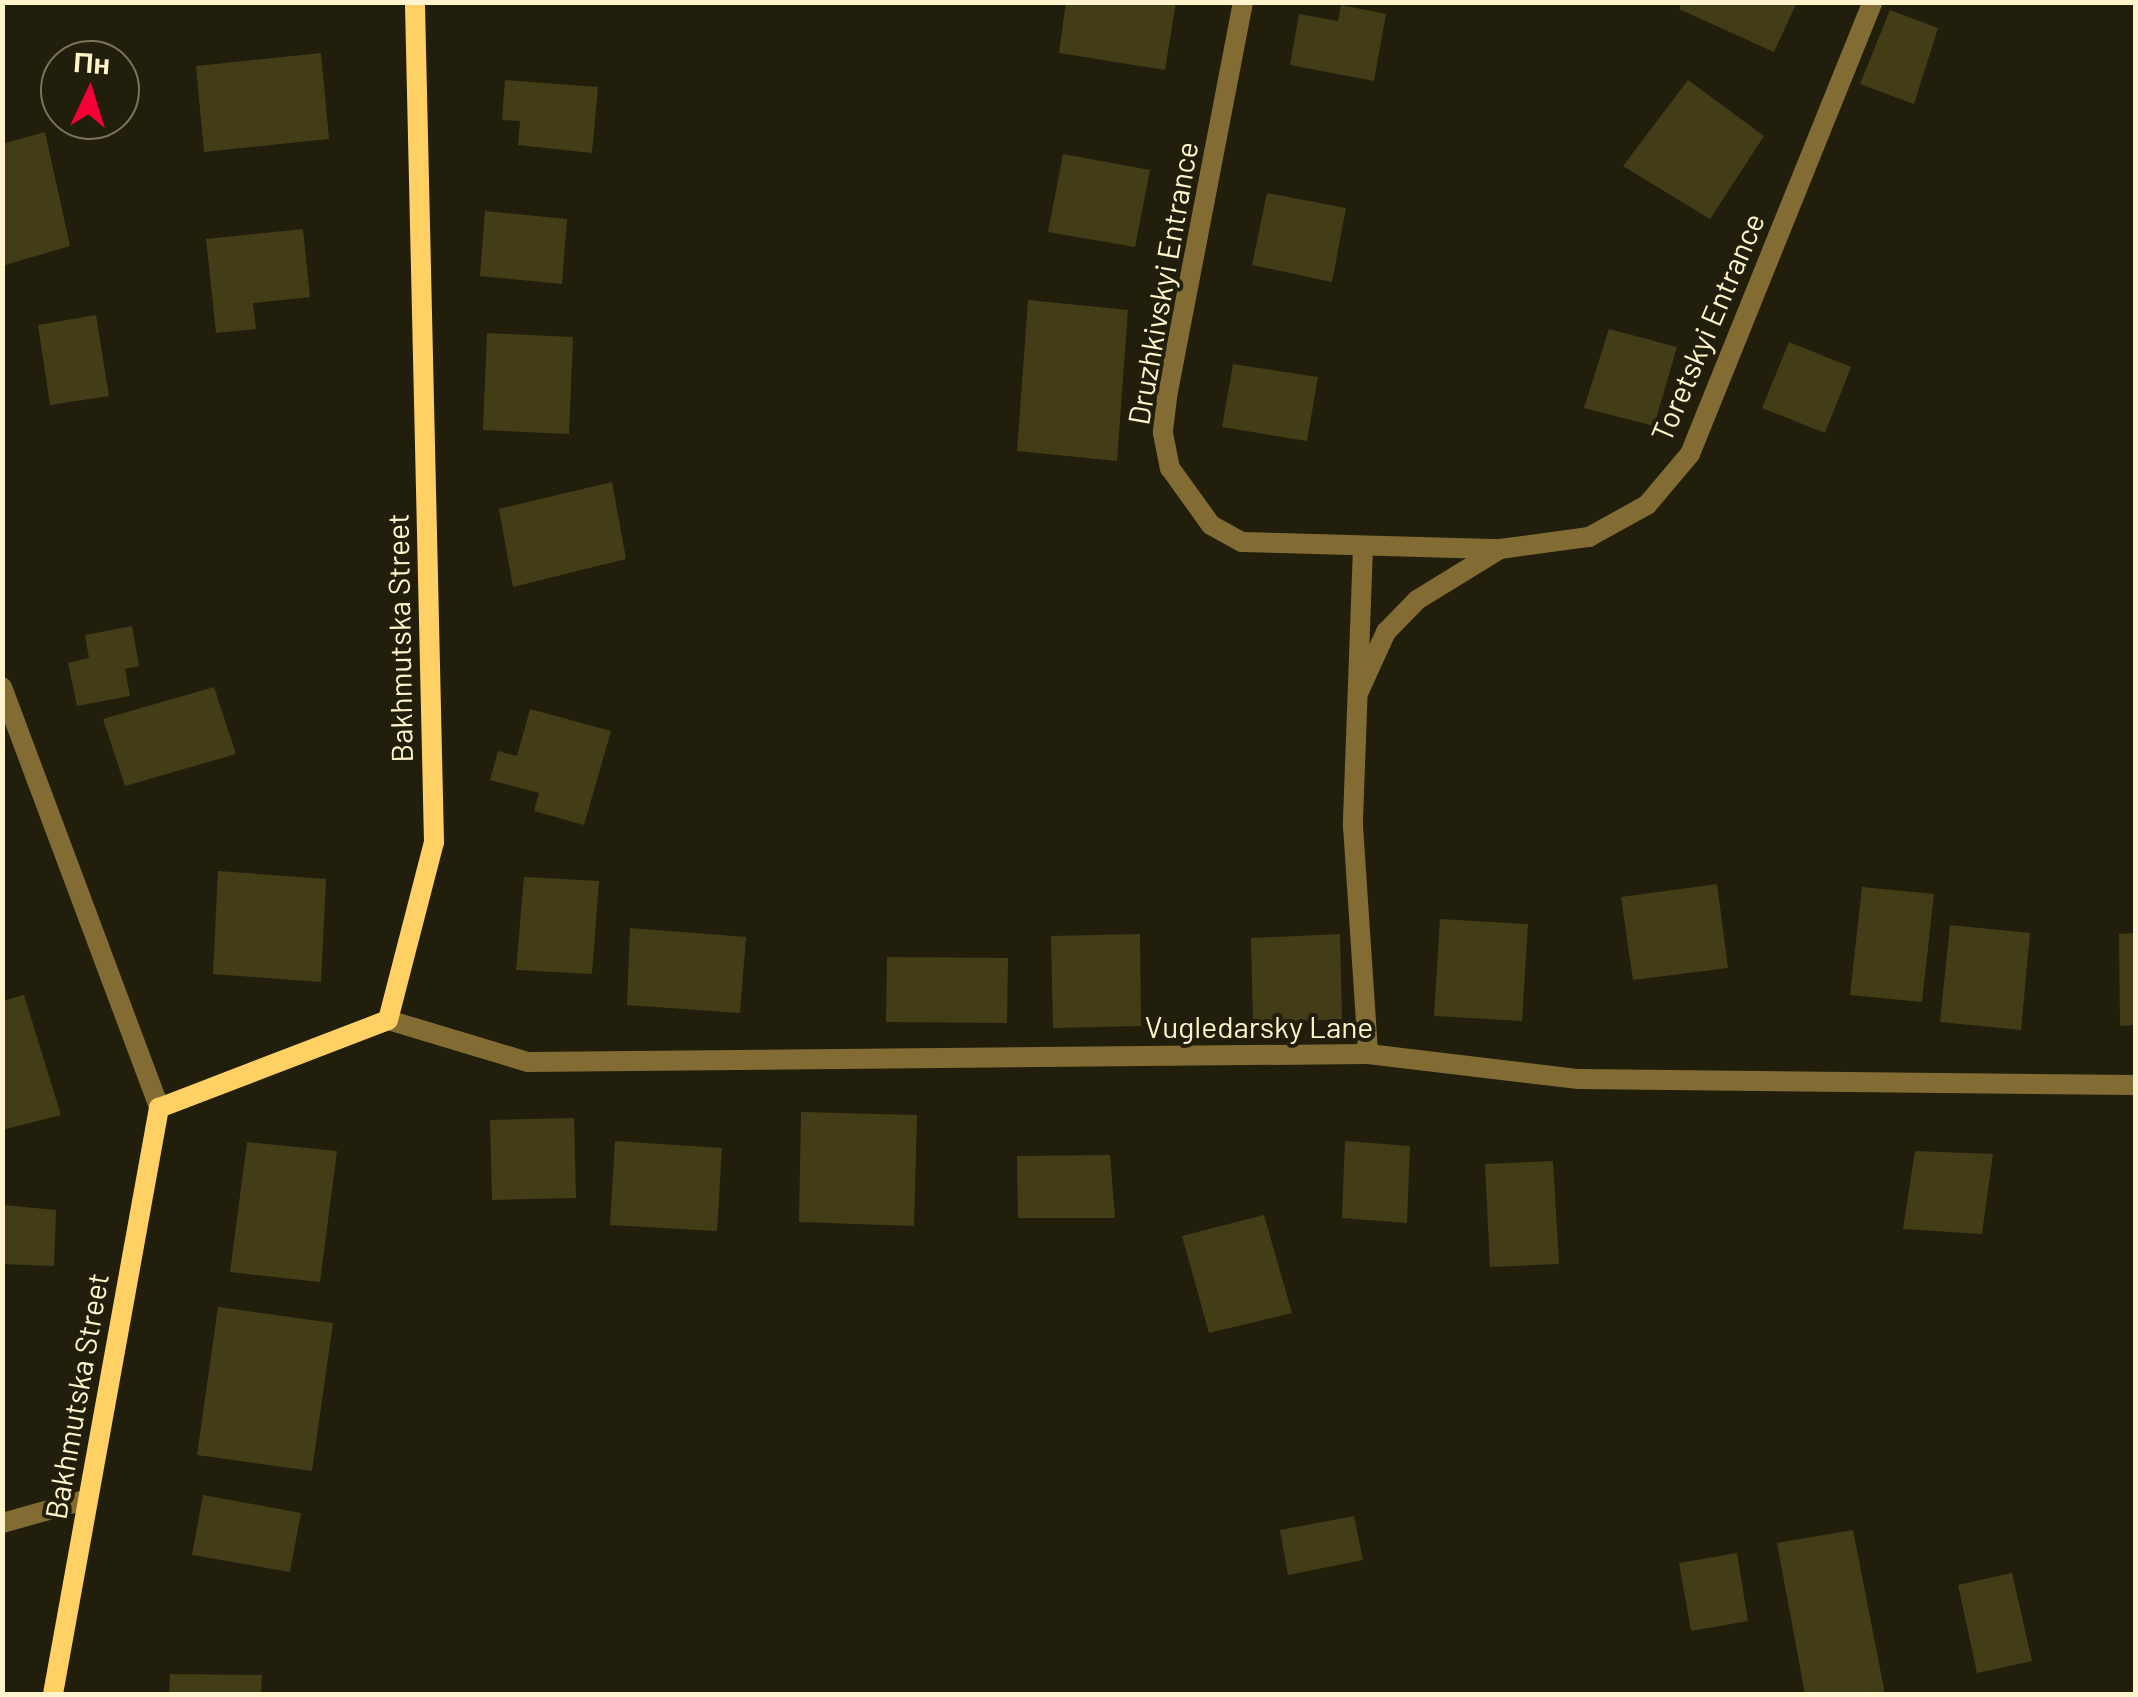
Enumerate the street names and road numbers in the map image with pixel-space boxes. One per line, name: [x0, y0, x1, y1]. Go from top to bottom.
street label: Druzhkivskyi Entrance: [1119, 139, 1205, 427]
street label: Toretskyi Entrance: [1643, 207, 1771, 447]
street label: Bakhmutska Street: [379, 513, 419, 763]
street label: Vugledarsky Lane: [1145, 1008, 1373, 1044]
street label: Bakhmutska Street: [37, 1270, 115, 1522]

